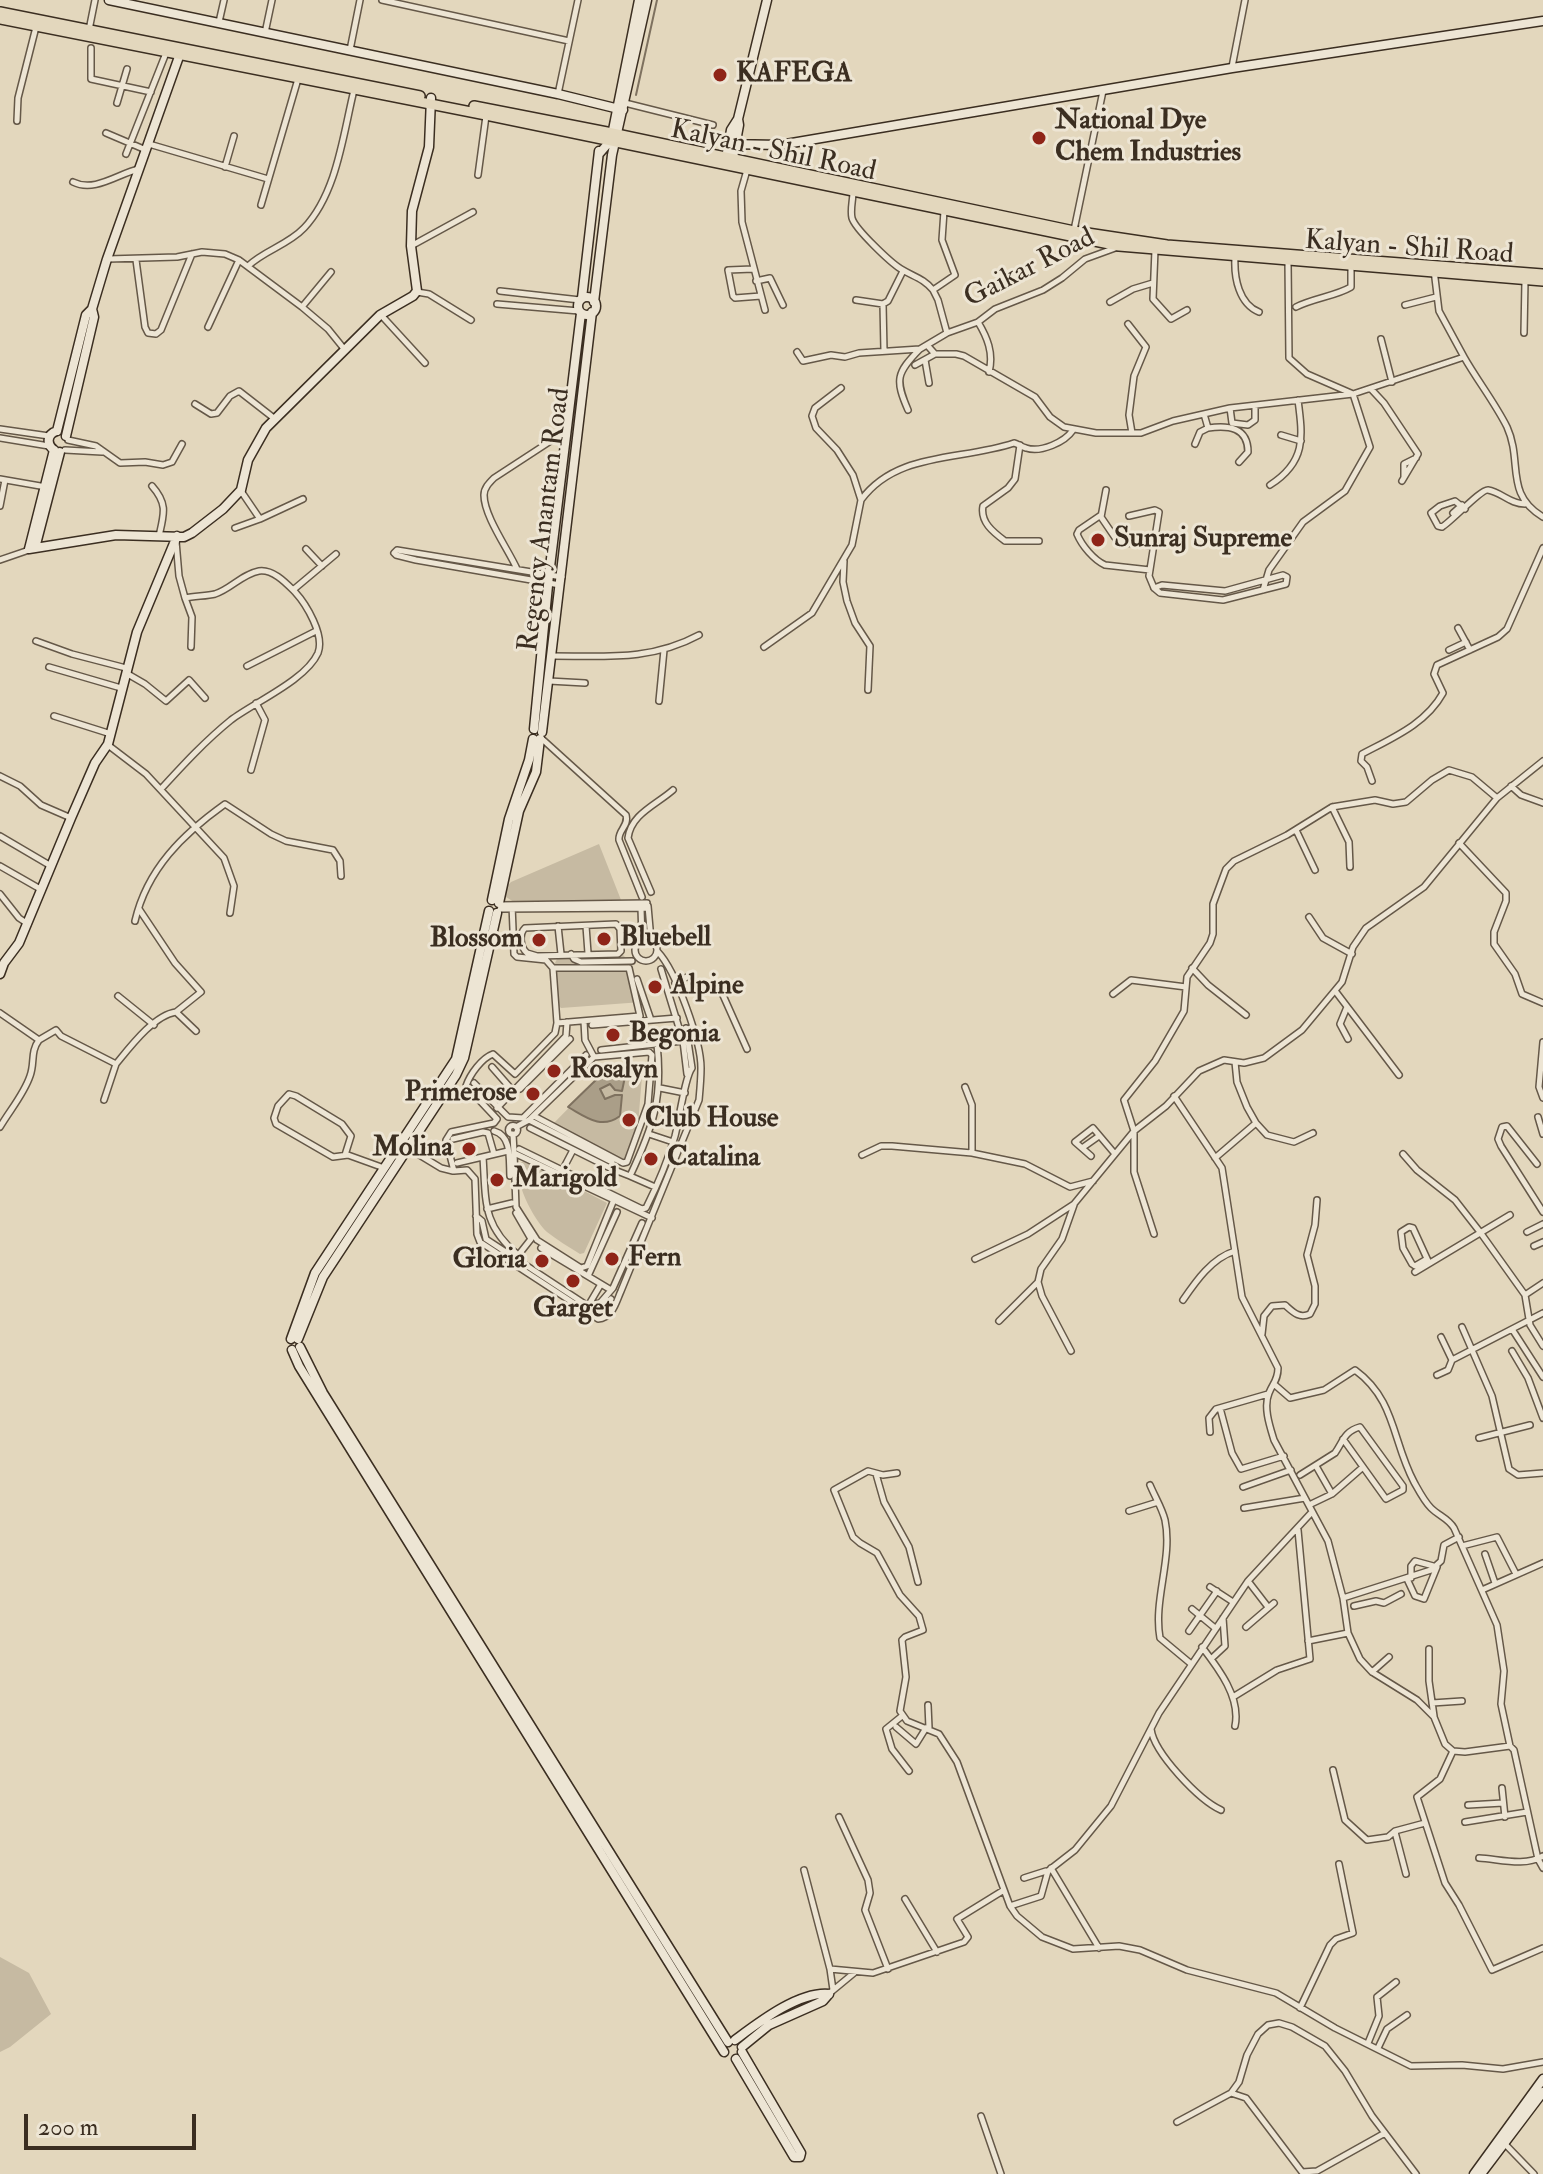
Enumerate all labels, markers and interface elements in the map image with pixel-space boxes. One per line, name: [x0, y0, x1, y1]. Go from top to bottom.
place label: KAFEGA: [736, 58, 852, 92]
marker: KAFEGA: [711, 66, 729, 84]
place label: National Dye Chem Industries: [1055, 105, 1241, 171]
street label: Kalyan - Shil Road: [667, 114, 879, 190]
marker: National Dye Chem Industries: [1030, 129, 1048, 147]
street label: Gaikar Road: [959, 222, 1101, 316]
street label: Kalyan - Shil Road: [1303, 225, 1515, 273]
street label: Regency Anantam Road: [513, 386, 579, 654]
place label: Sunraj Supreme: [1114, 523, 1292, 557]
marker: Sunraj Supreme: [1089, 531, 1107, 549]
place label: Bluebell: [620, 922, 711, 956]
place label: Blossom: [430, 923, 523, 957]
marker: Bluebell: [595, 930, 613, 948]
marker: Blossom: [530, 931, 548, 949]
place label: Alpine: [671, 970, 744, 1004]
marker: Alpine: [646, 978, 664, 996]
place label: Begonia: [629, 1018, 720, 1052]
marker: Begonia: [604, 1026, 622, 1044]
place label: Rosalyn: [570, 1054, 658, 1088]
marker: Rosalyn: [545, 1062, 563, 1080]
place label: Primerose: [405, 1077, 517, 1111]
marker: Primerose: [524, 1085, 542, 1103]
place label: Club House: [645, 1103, 778, 1137]
marker: Club House: [620, 1111, 638, 1129]
place label: Molina: [373, 1132, 453, 1166]
marker: Molina: [460, 1140, 478, 1158]
place label: Catalina: [667, 1142, 760, 1176]
marker: Catalina: [642, 1150, 660, 1168]
place label: Marigold: [513, 1163, 617, 1197]
marker: Marigold: [488, 1171, 506, 1189]
place label: Fern: [628, 1242, 681, 1276]
place label: Gloria: [453, 1244, 526, 1278]
marker: Fern: [603, 1250, 621, 1268]
marker: Gloria: [533, 1252, 551, 1270]
marker: Garget: [564, 1272, 582, 1290]
place label: Garget: [533, 1293, 613, 1327]
scale bar: [28, 2098, 200, 2148]
text: 200 m: [38, 2112, 98, 2143]

